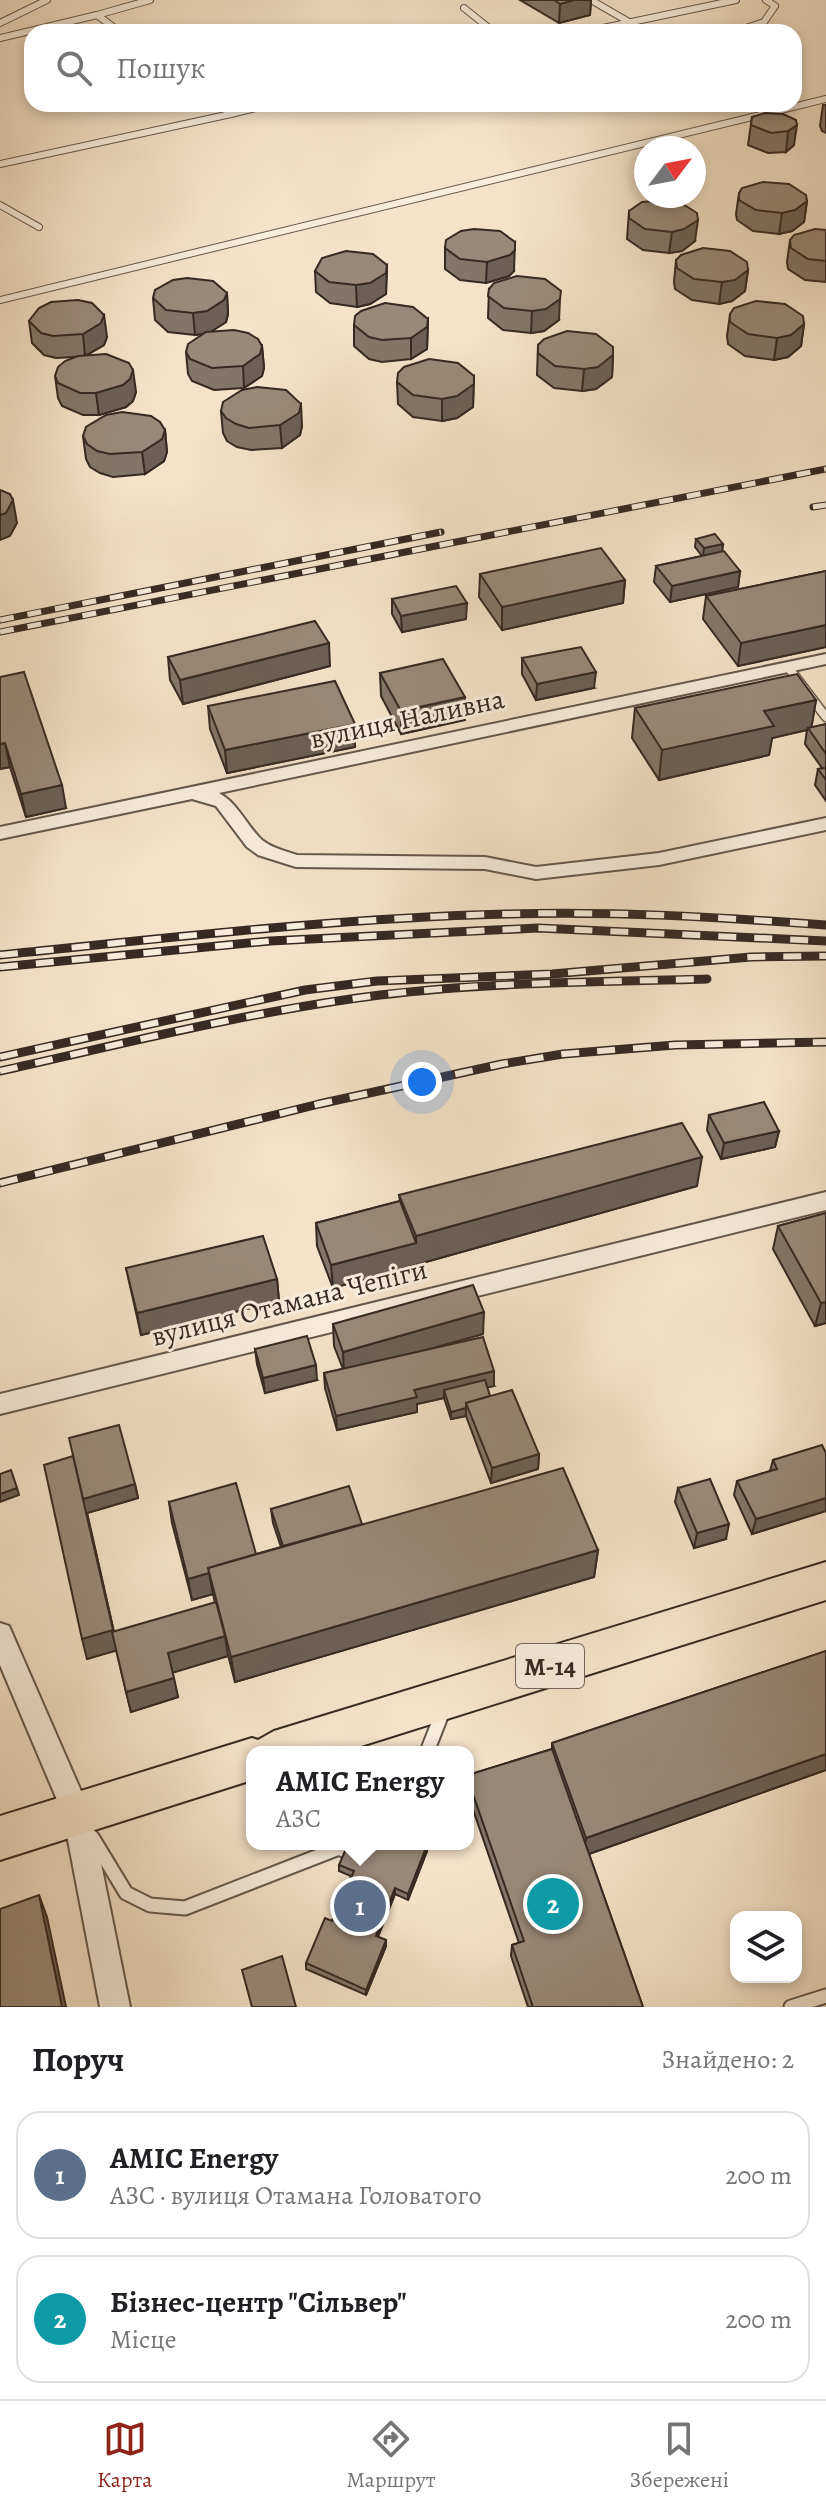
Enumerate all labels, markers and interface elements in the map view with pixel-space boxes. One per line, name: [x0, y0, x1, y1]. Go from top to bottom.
search box: [24, 24, 802, 112]
icon: search: [52, 46, 96, 90]
text: Пошук: [116, 48, 206, 88]
north arrow: [634, 136, 706, 208]
street label: вулиця Наливна: [307, 680, 508, 758]
your location: [402, 1062, 442, 1102]
street label: вулиця Отамана Чепіги: [147, 1250, 431, 1356]
road number: М-14: [516, 1644, 584, 1688]
popup: [246, 1746, 474, 1850]
text: AMIC Energy: [276, 1761, 444, 1801]
text: АЗС: [276, 1801, 321, 1836]
pin: 2: [527, 1874, 579, 1934]
pin: 1: [334, 1876, 386, 1936]
map controls: [730, 1911, 802, 1983]
button: layers: [730, 1911, 802, 1983]
text: Поруч: [32, 2036, 124, 2083]
text: Знайдено: 2: [662, 2042, 794, 2077]
text: AMIC Energy: [110, 2138, 278, 2178]
text: 1: [55, 2158, 65, 2193]
text: 200 m: [725, 2158, 792, 2193]
text: АЗС · вулиця Отамана Головатого: [110, 2178, 482, 2213]
text: Бізнес-центр "Сільвер": [110, 2282, 407, 2322]
text: 2: [54, 2302, 66, 2337]
text: 200 m: [725, 2302, 792, 2337]
text: Місце: [110, 2322, 177, 2357]
tab: Карта: [97, 2417, 152, 2495]
tab: Маршрут: [346, 2417, 436, 2495]
tab: Збережені: [629, 2417, 729, 2495]

